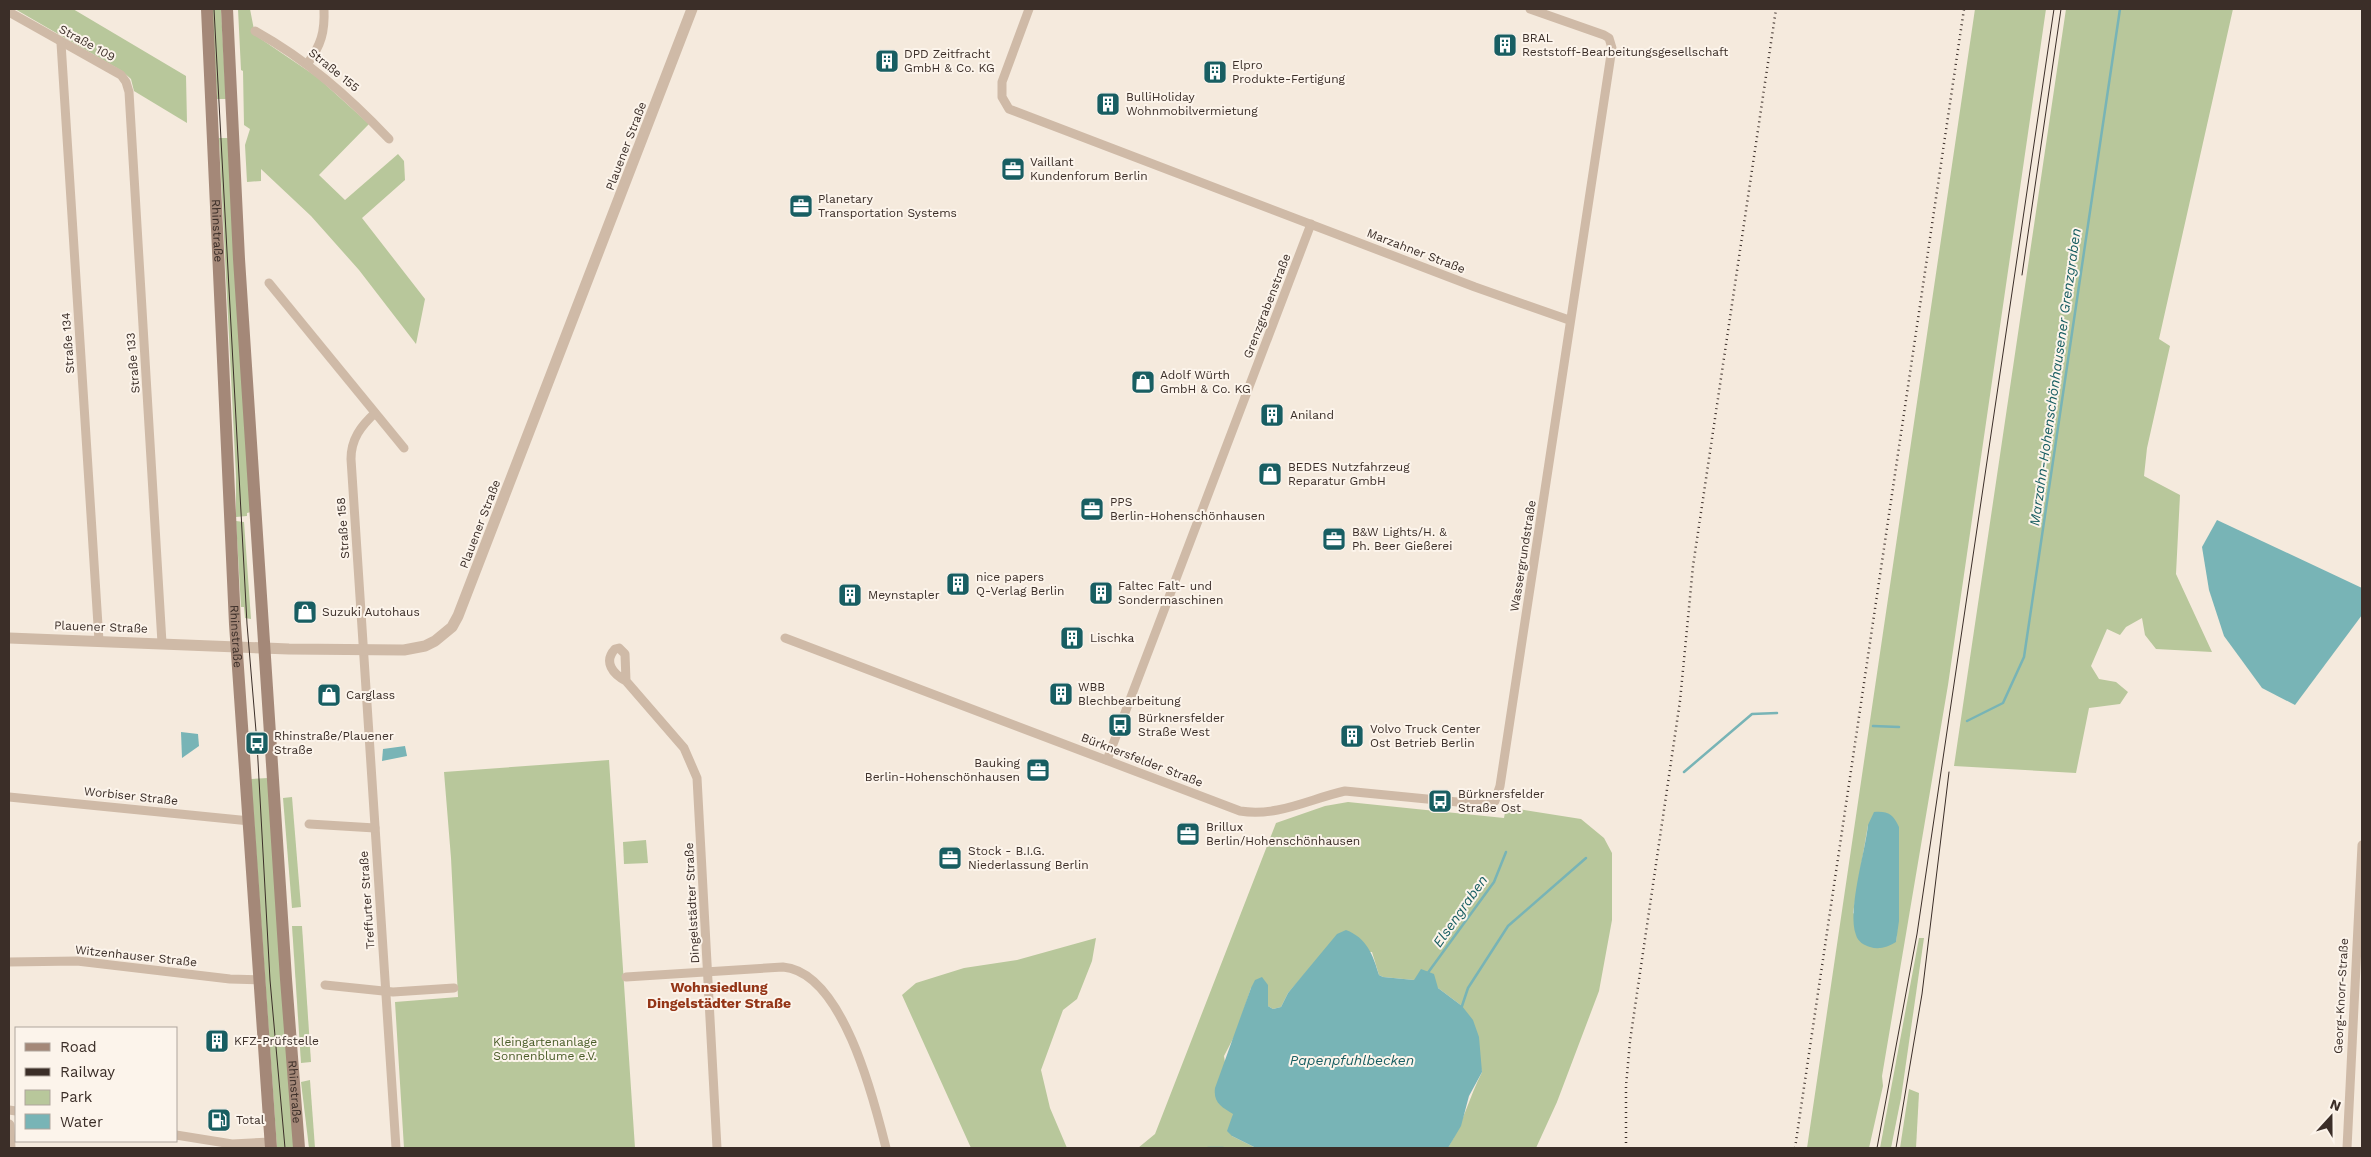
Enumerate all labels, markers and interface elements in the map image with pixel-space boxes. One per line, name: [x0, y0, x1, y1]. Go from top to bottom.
street label: Straße 109: [57, 22, 117, 64]
place label: BRAL Reststoff-Bearbeitungsgesellschaft: [1522, 31, 1728, 59]
building icon: BRAL Reststoff-Bearbeitungsgesellschaft: [1492, 32, 1518, 58]
street label: Straße 155: [306, 45, 362, 95]
place label: DPD Zeitfracht GmbH & Co. KG: [904, 47, 995, 75]
building icon: DPD Zeitfracht GmbH & Co. KG: [874, 48, 900, 74]
place label: Elpro Produkte-Fertigung: [1232, 58, 1346, 86]
building icon: Elpro Produkte-Fertigung: [1202, 59, 1228, 85]
place label: BulliHoliday Wohnmobilvermietung: [1126, 90, 1258, 118]
building icon: BulliHoliday Wohnmobilvermietung: [1095, 91, 1121, 117]
street label: Plauener Straße: [603, 100, 649, 192]
place label: Vaillant Kundenforum Berlin: [1030, 155, 1148, 183]
office icon: Vaillant Kundenforum Berlin: [1000, 156, 1026, 182]
place label: Planetary Transportation Systems: [818, 192, 957, 220]
office icon: Planetary Transportation Systems: [788, 193, 814, 219]
street label: Rhinstraße: [209, 199, 226, 263]
street label: Marzahner Straße: [1365, 226, 1467, 276]
water label: Marzahn-Hohenschönhausener Grenzgraben: [2026, 227, 2084, 527]
street label: Grenzgrabenstraße: [1241, 252, 1293, 360]
street label: Straße 134: [59, 312, 77, 374]
street label: Straße 133: [123, 332, 143, 394]
place label: Adolf Würth GmbH & Co. KG: [1160, 368, 1251, 396]
shop icon: Adolf Würth GmbH & Co. KG: [1130, 369, 1156, 395]
building icon: Aniland: [1259, 402, 1285, 428]
place label: Aniland: [1290, 408, 1334, 422]
place label: BEDES Nutzfahrzeug Reparatur GmbH: [1288, 460, 1410, 488]
shop icon: BEDES Nutzfahrzeug Reparatur GmbH: [1257, 461, 1283, 487]
street label: Plauener Straße: [457, 478, 503, 570]
place label: PPS Berlin-Hohenschönhausen: [1110, 495, 1265, 523]
office icon: PPS Berlin-Hohenschönhausen: [1079, 496, 1105, 522]
street label: Straße 158: [334, 497, 352, 559]
street label: Wassergrundstraße: [1507, 499, 1539, 613]
place label: B&W Lights/H. & Ph. Beer Gießerei: [1352, 525, 1452, 553]
office icon: B&W Lights/H. & Ph. Beer Gießerei: [1321, 526, 1347, 552]
place label: nice papers Q-Verlag Berlin: [976, 570, 1064, 598]
building icon: nice papers Q-Verlag Berlin: [945, 571, 971, 597]
place label: Faltec Falt- und Sondermaschinen: [1118, 579, 1223, 607]
building icon: Faltec Falt- und Sondermaschinen: [1088, 580, 1114, 606]
building icon: Meynstapler: [837, 582, 863, 608]
place label: Meynstapler: [868, 588, 940, 602]
shop icon: Suzuki Autohaus: [292, 599, 318, 625]
street label: Rhinstraße: [227, 604, 245, 668]
place label: Suzuki Autohaus: [322, 605, 420, 619]
street label: Plauener Straße: [54, 618, 148, 636]
building icon: Lischka: [1059, 625, 1085, 651]
place label: Lischka: [1090, 631, 1135, 645]
place label: WBB Blechbearbeitung: [1078, 680, 1181, 708]
building icon: WBB Blechbearbeitung: [1048, 681, 1074, 707]
shop icon: Carglass: [316, 682, 342, 708]
place label: Carglass: [346, 688, 395, 702]
place label: Bürknersfelder Straße West: [1138, 711, 1225, 739]
bus stop icon: Bürknersfelder Straße West: [1107, 712, 1133, 738]
place label: Volvo Truck Center Ost Betrieb Berlin: [1370, 722, 1481, 750]
building icon: Volvo Truck Center Ost Betrieb Berlin: [1339, 723, 1365, 749]
place label: Rhinstraße/Plauener Straße: [274, 729, 394, 757]
bus stop icon: Rhinstraße/Plauener Straße: [244, 730, 270, 756]
street label: Bürknersfelder Straße: [1079, 730, 1205, 790]
place label: Bauking Berlin-Hohenschönhausen: [865, 756, 1021, 784]
office icon: Bauking Berlin-Hohenschönhausen: [1025, 757, 1051, 783]
street label: Worbiser Straße: [83, 784, 179, 808]
place label: Bürknersfelder Straße Ost: [1458, 787, 1545, 815]
bus stop icon: Bürknersfelder Straße Ost: [1427, 788, 1453, 814]
place label: Brillux Berlin/Hohenschönhausen: [1206, 820, 1360, 848]
office icon: Brillux Berlin/Hohenschönhausen: [1175, 821, 1201, 847]
street label: Dingelstädter Straße: [682, 842, 702, 964]
place label: Stock - B.I.G. Niederlassung Berlin: [968, 844, 1089, 872]
office icon: Stock - B.I.G. Niederlassung Berlin: [937, 845, 963, 871]
street label: Treffurter Straße: [357, 850, 377, 950]
water label: Elsengraben: [1429, 872, 1491, 950]
street label: Georg-Knorr-Straße: [2331, 938, 2351, 1054]
street label: Witzenhauser Straße: [74, 943, 198, 969]
district label: Wohnsiedlung Dingelstädter Straße: [647, 979, 791, 1011]
legend: [15, 1027, 178, 1142]
building icon: KFZ-Prüfstelle: [204, 1028, 230, 1054]
place label: KFZ-Prüfstelle: [234, 1034, 319, 1048]
park label: Kleingartenanlage Sonnenblume e.V.: [493, 1035, 597, 1063]
text: Road: [60, 1038, 97, 1056]
water label: Papenpfuhlbecken: [1290, 1052, 1414, 1068]
street label: Rhinstraße: [285, 1060, 304, 1124]
text: Railway: [60, 1063, 115, 1081]
text: Park: [60, 1088, 93, 1106]
north arrow: [2306, 1092, 2356, 1142]
text: N: [2328, 1096, 2343, 1114]
fuel station icon: Total: [206, 1107, 232, 1133]
text: Water: [60, 1113, 103, 1131]
place label: Total: [236, 1113, 265, 1127]

